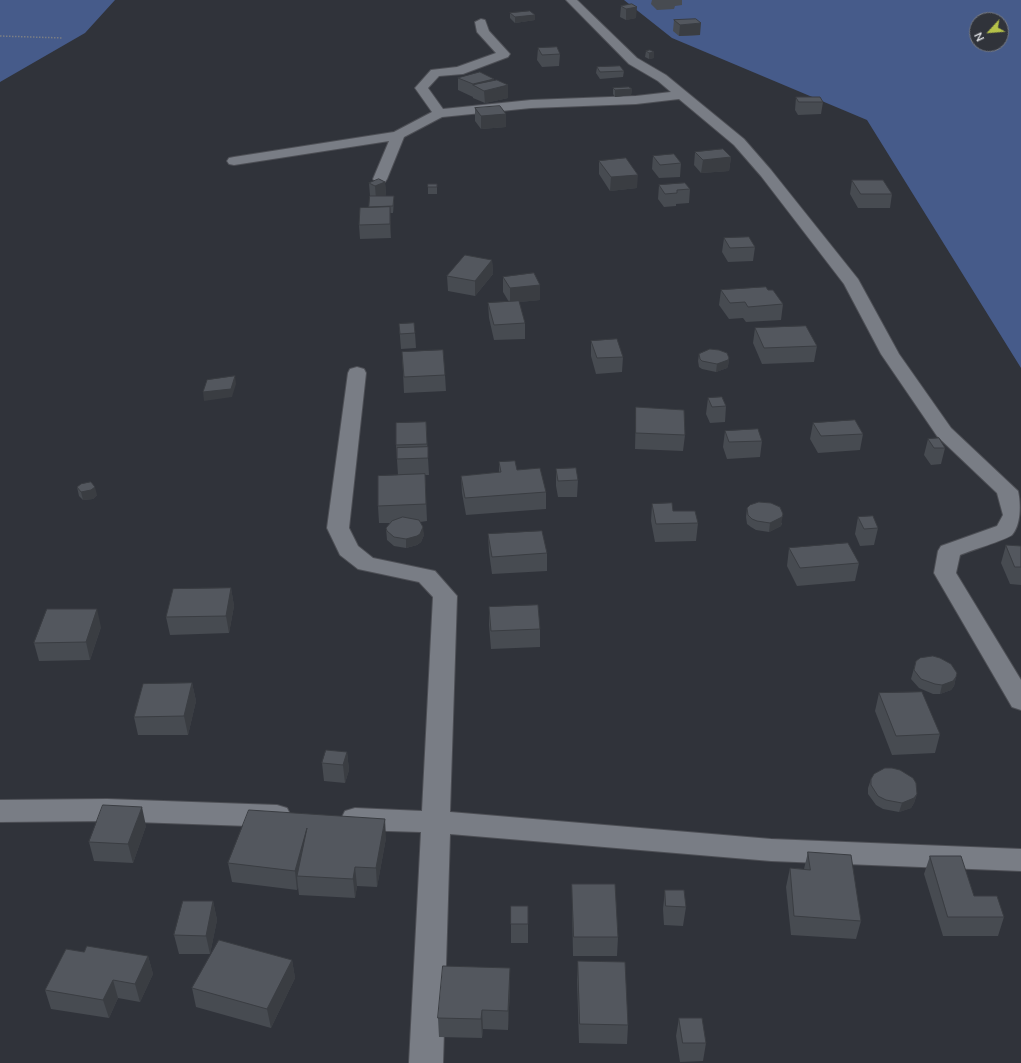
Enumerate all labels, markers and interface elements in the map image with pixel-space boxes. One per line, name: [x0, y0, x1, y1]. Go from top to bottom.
north arrow: [969, 12, 1009, 52]
text: N: [971, 30, 987, 44]

